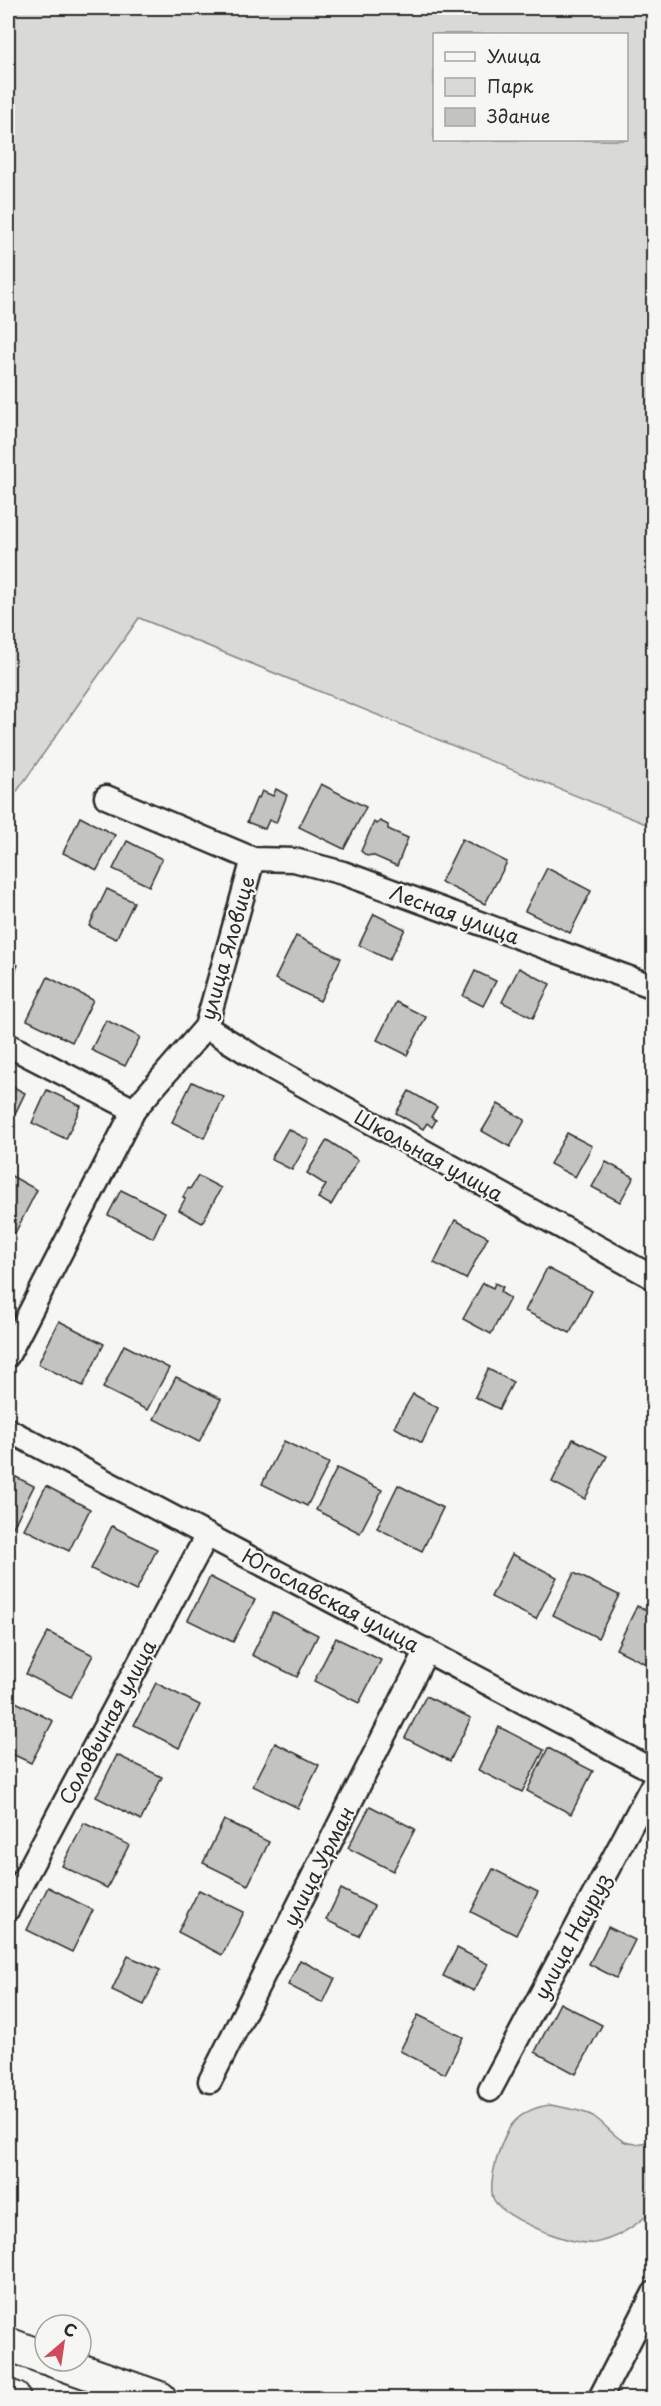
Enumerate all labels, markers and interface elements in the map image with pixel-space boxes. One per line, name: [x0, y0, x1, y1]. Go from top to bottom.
legend: [433, 33, 628, 141]
text: Улица: [487, 42, 541, 69]
text: Парк: [487, 72, 534, 99]
text: Здание: [487, 102, 550, 129]
street label: улица Яловице: [192, 873, 262, 1023]
street label: Лесная улица: [386, 877, 524, 951]
street label: Школьная улица: [349, 1102, 509, 1209]
street label: Югославская улица: [237, 1541, 425, 1660]
street label: Соловьиная улица: [51, 1634, 163, 1810]
street label: улица Урман: [275, 1801, 361, 1931]
street label: улица Науруз: [526, 1867, 618, 2005]
north arrow: [33, 2313, 93, 2373]
text: С: [60, 2316, 82, 2342]

